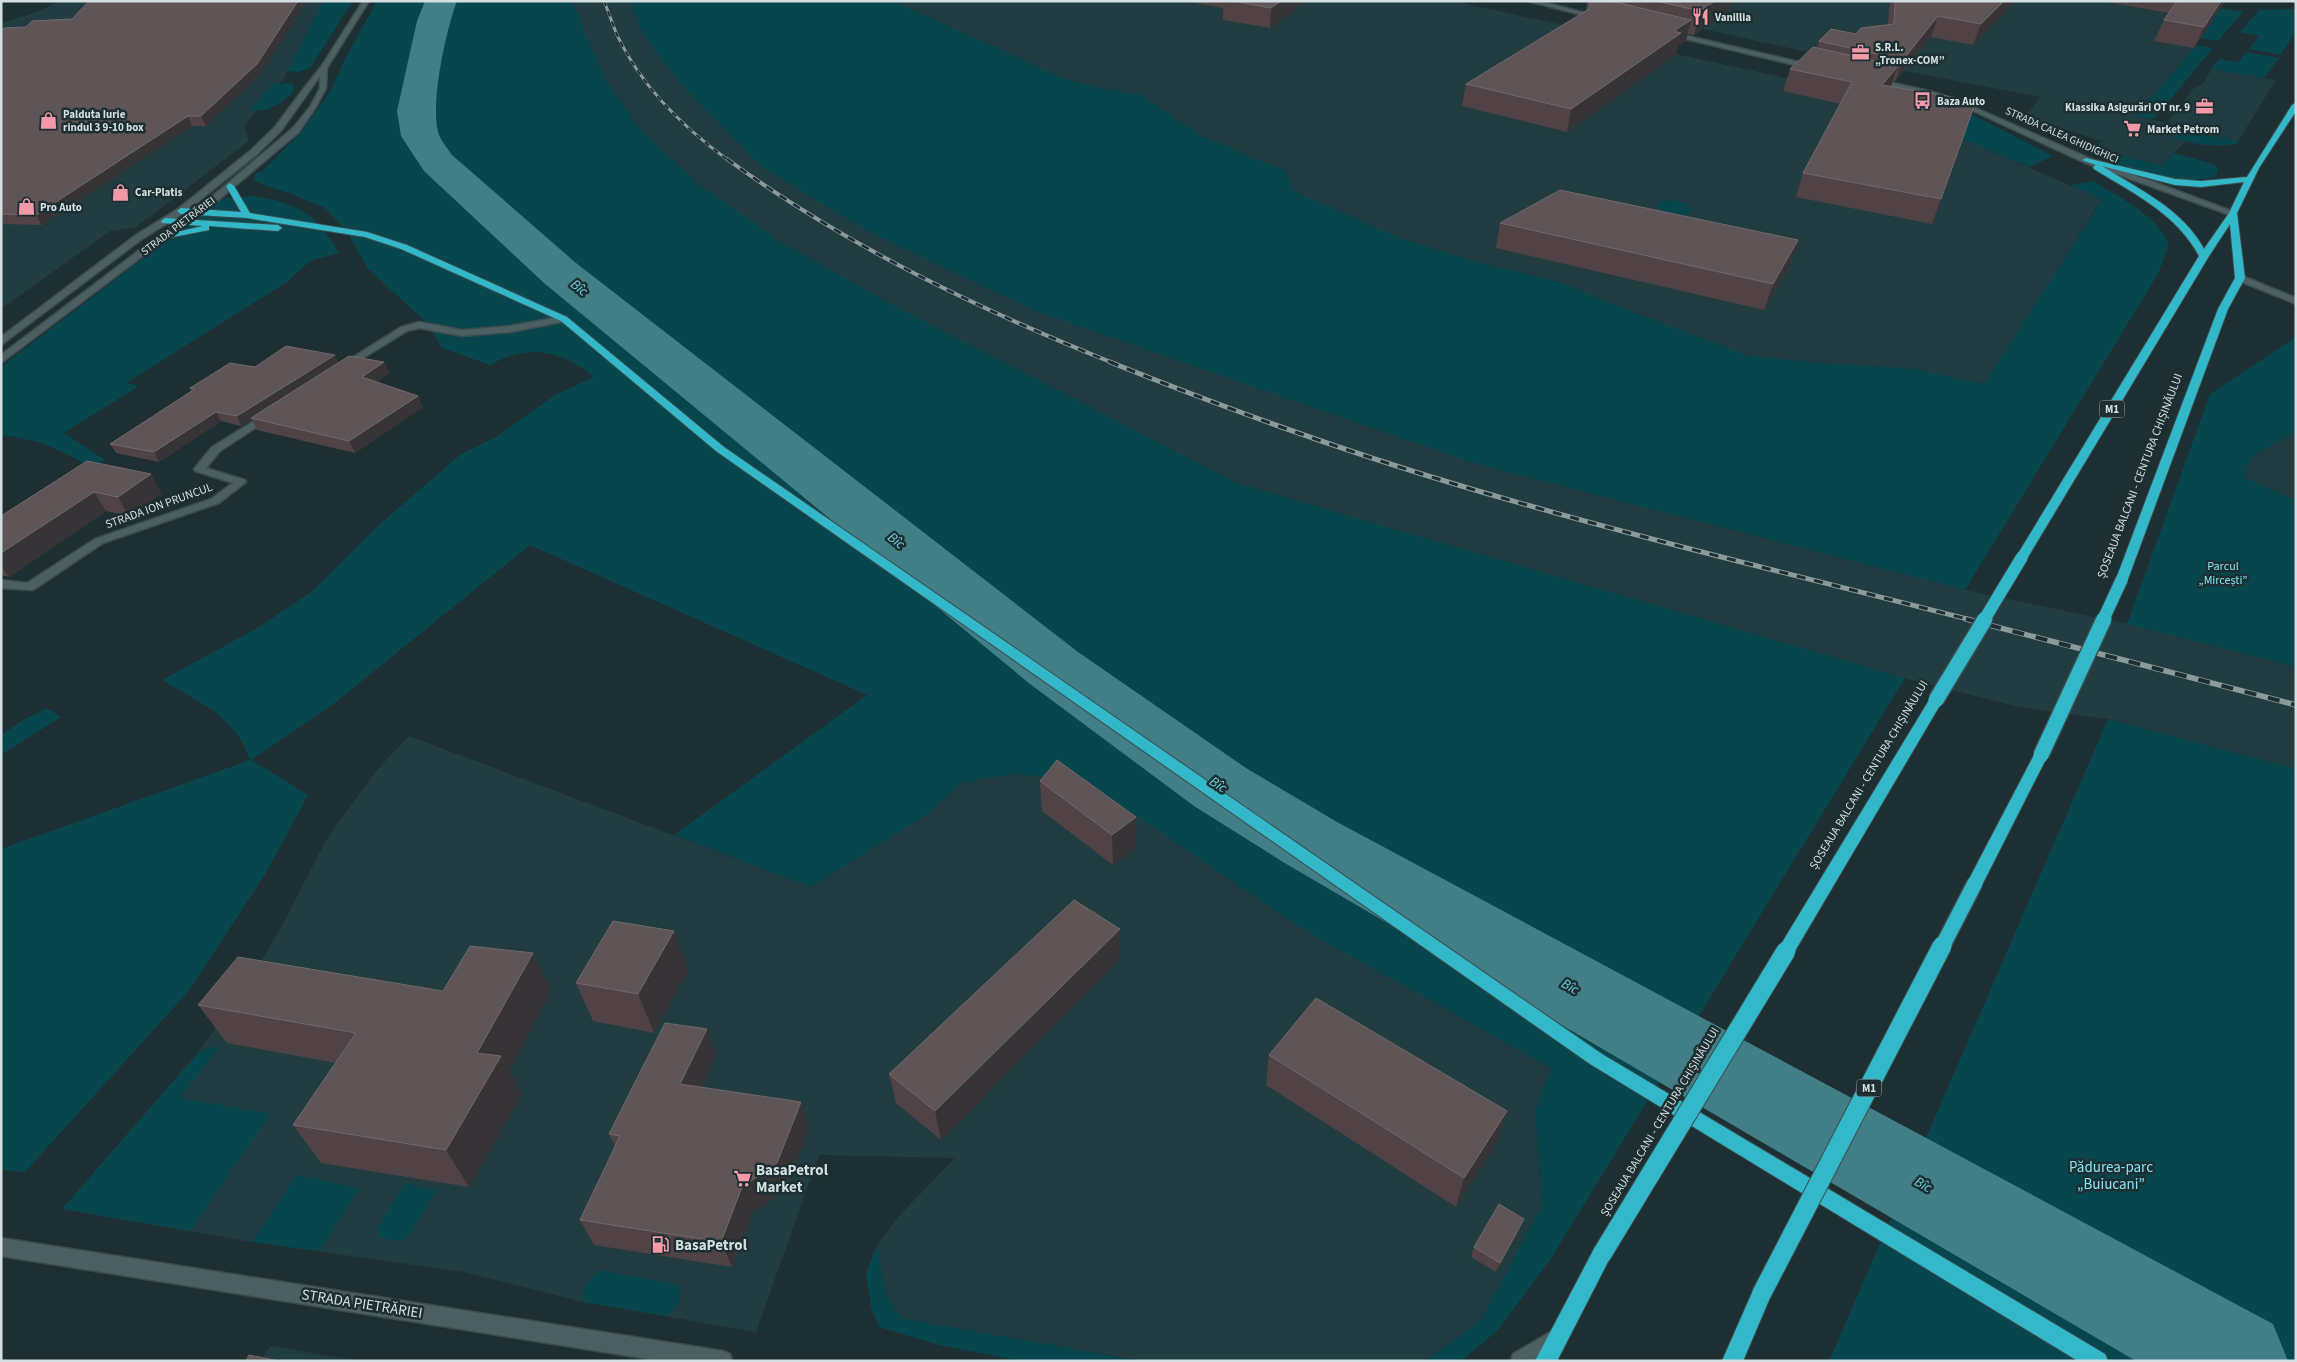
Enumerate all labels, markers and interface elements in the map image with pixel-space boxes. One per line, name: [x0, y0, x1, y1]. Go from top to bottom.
restaurant icon: Vanillia: [1691, 7, 1711, 27]
place label: Vanillia: [1714, 10, 1751, 25]
place label: S.R.L. „Tronex-COM”: [1875, 40, 1945, 68]
office icon: S.R.L. „Tronex-COM”: [1851, 43, 1871, 63]
bus stop icon: Baza Auto: [1913, 91, 1933, 111]
place label: Baza Auto: [1937, 94, 1985, 109]
office icon: Klassika Asigurări OT nr. 9: [2194, 97, 2214, 117]
place label: Klassika Asigurări OT nr. 9: [2065, 100, 2190, 115]
street label: STRADA CALEA GHIDIGHICI: [2003, 103, 2121, 167]
place label: Palduta Iurie rindul 3 9-10 box: [63, 107, 144, 135]
shop icon: Palduta Iurie rindul 3 9-10 box: [39, 110, 59, 130]
supermarket icon: Market Petrom: [2123, 119, 2143, 139]
place label: Market Petrom: [2147, 122, 2219, 137]
shop icon: Car-Platis: [111, 182, 131, 202]
place label: Car-Platis: [135, 185, 182, 200]
street label: STRADA PIETRĂRIEI: [138, 193, 218, 259]
shop icon: Pro Auto: [16, 197, 36, 217]
place label: Pro Auto: [40, 200, 82, 215]
water label: Bîc: [566, 275, 593, 302]
street label: ȘOSEAUA BALCANI - CENTURA CHIȘINĂULUI: [2093, 371, 2187, 581]
road number: M1: [2100, 400, 2124, 418]
street label: STRADA ION PRUNCUL: [103, 479, 215, 533]
water label: Bîc: [883, 528, 910, 555]
park label: Parcul „Mircești”: [2199, 558, 2247, 589]
street label: ȘOSEAUA BALCANI - CENTURA CHIȘINĂULUI: [1806, 677, 1932, 873]
water label: Bîc: [1205, 772, 1232, 799]
water label: Bîc: [1558, 974, 1583, 1000]
street label: ȘOSEAUA BALCANI - CENTURA CHIȘINĂULUI: [1597, 1024, 1723, 1220]
road number: M1: [1856, 1080, 1882, 1096]
park label: Pădurea-parc „Buiucani”: [2069, 1157, 2153, 1195]
place label: BasaPetrol Market: [756, 1160, 829, 1198]
supermarket icon: BasaPetrol Market: [732, 1169, 752, 1189]
water label: Bîc: [1911, 1172, 1936, 1198]
fuel station icon: BasaPetrol: [651, 1235, 671, 1255]
place label: BasaPetrol: [675, 1235, 748, 1256]
street label: STRADA PIETRĂRIEI: [300, 1284, 424, 1324]

